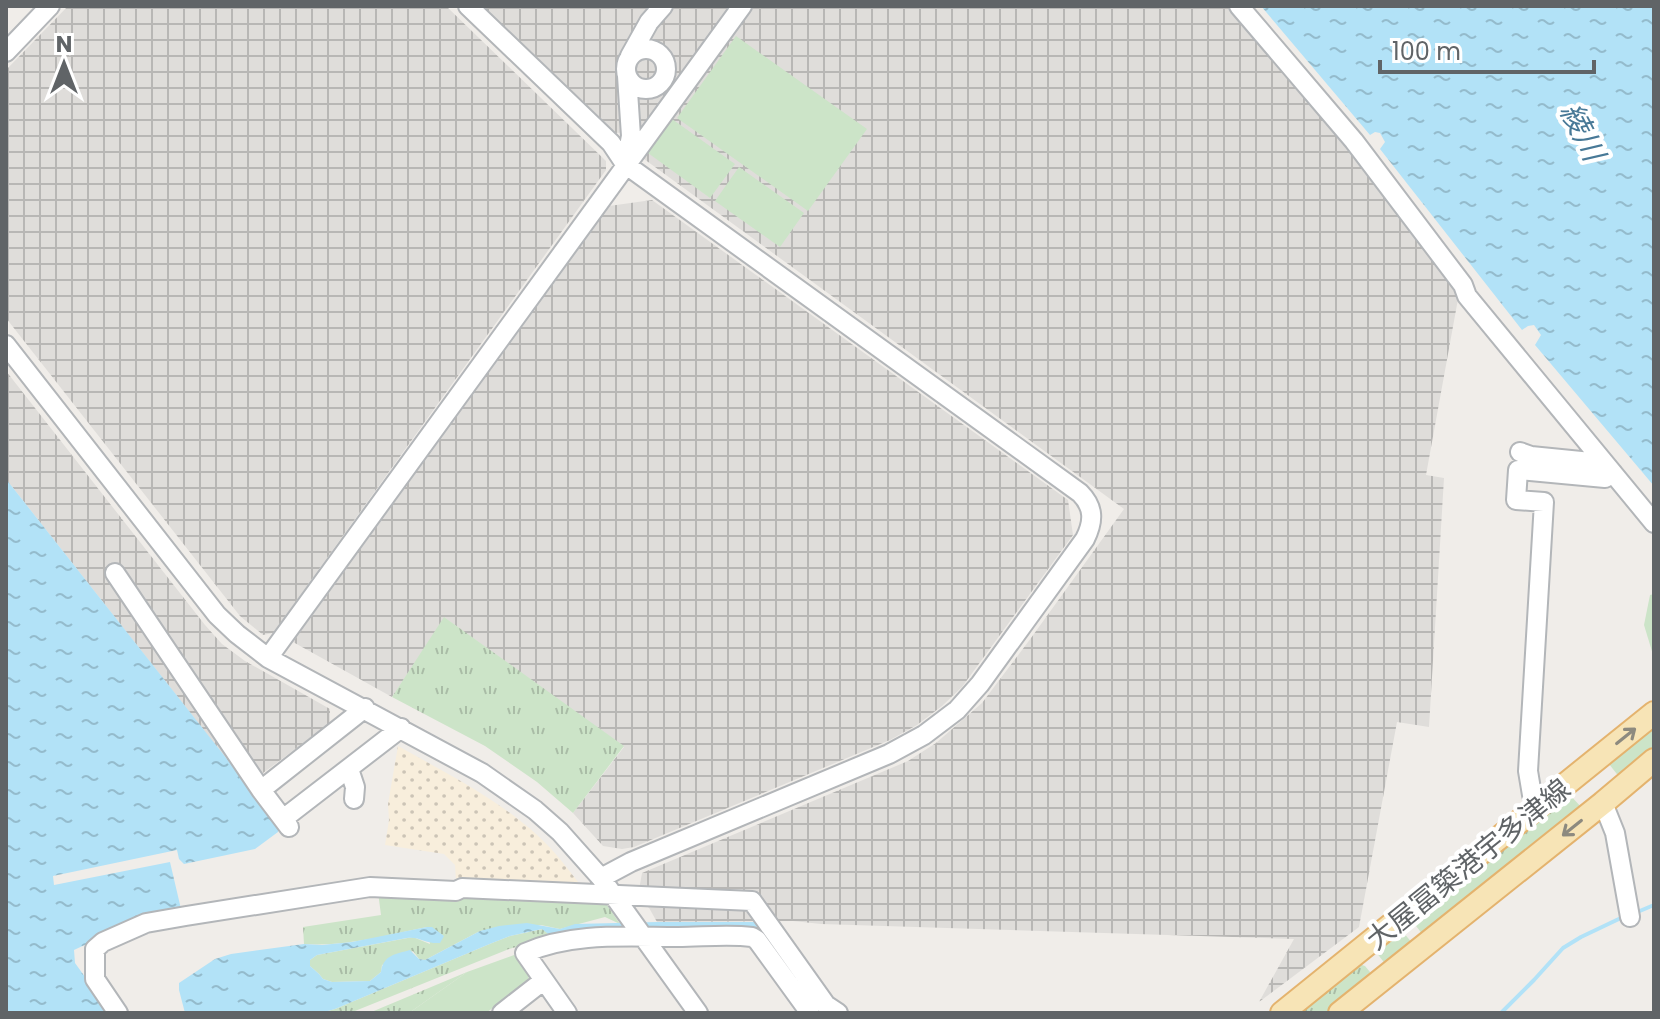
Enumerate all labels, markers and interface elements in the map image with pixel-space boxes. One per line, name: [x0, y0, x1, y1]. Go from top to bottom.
north arrow: [24, 24, 104, 104]
scale bar: [1380, 24, 1594, 74]
text: N: [56, 29, 72, 60]
text: 100 m: [1392, 35, 1461, 68]
water label: 綾川: [1550, 95, 1617, 171]
one-way arrow: [1615, 727, 1636, 745]
street label: 大屋冨築港宇多津線: [1358, 770, 1579, 959]
one-way arrow: [1563, 819, 1583, 837]

